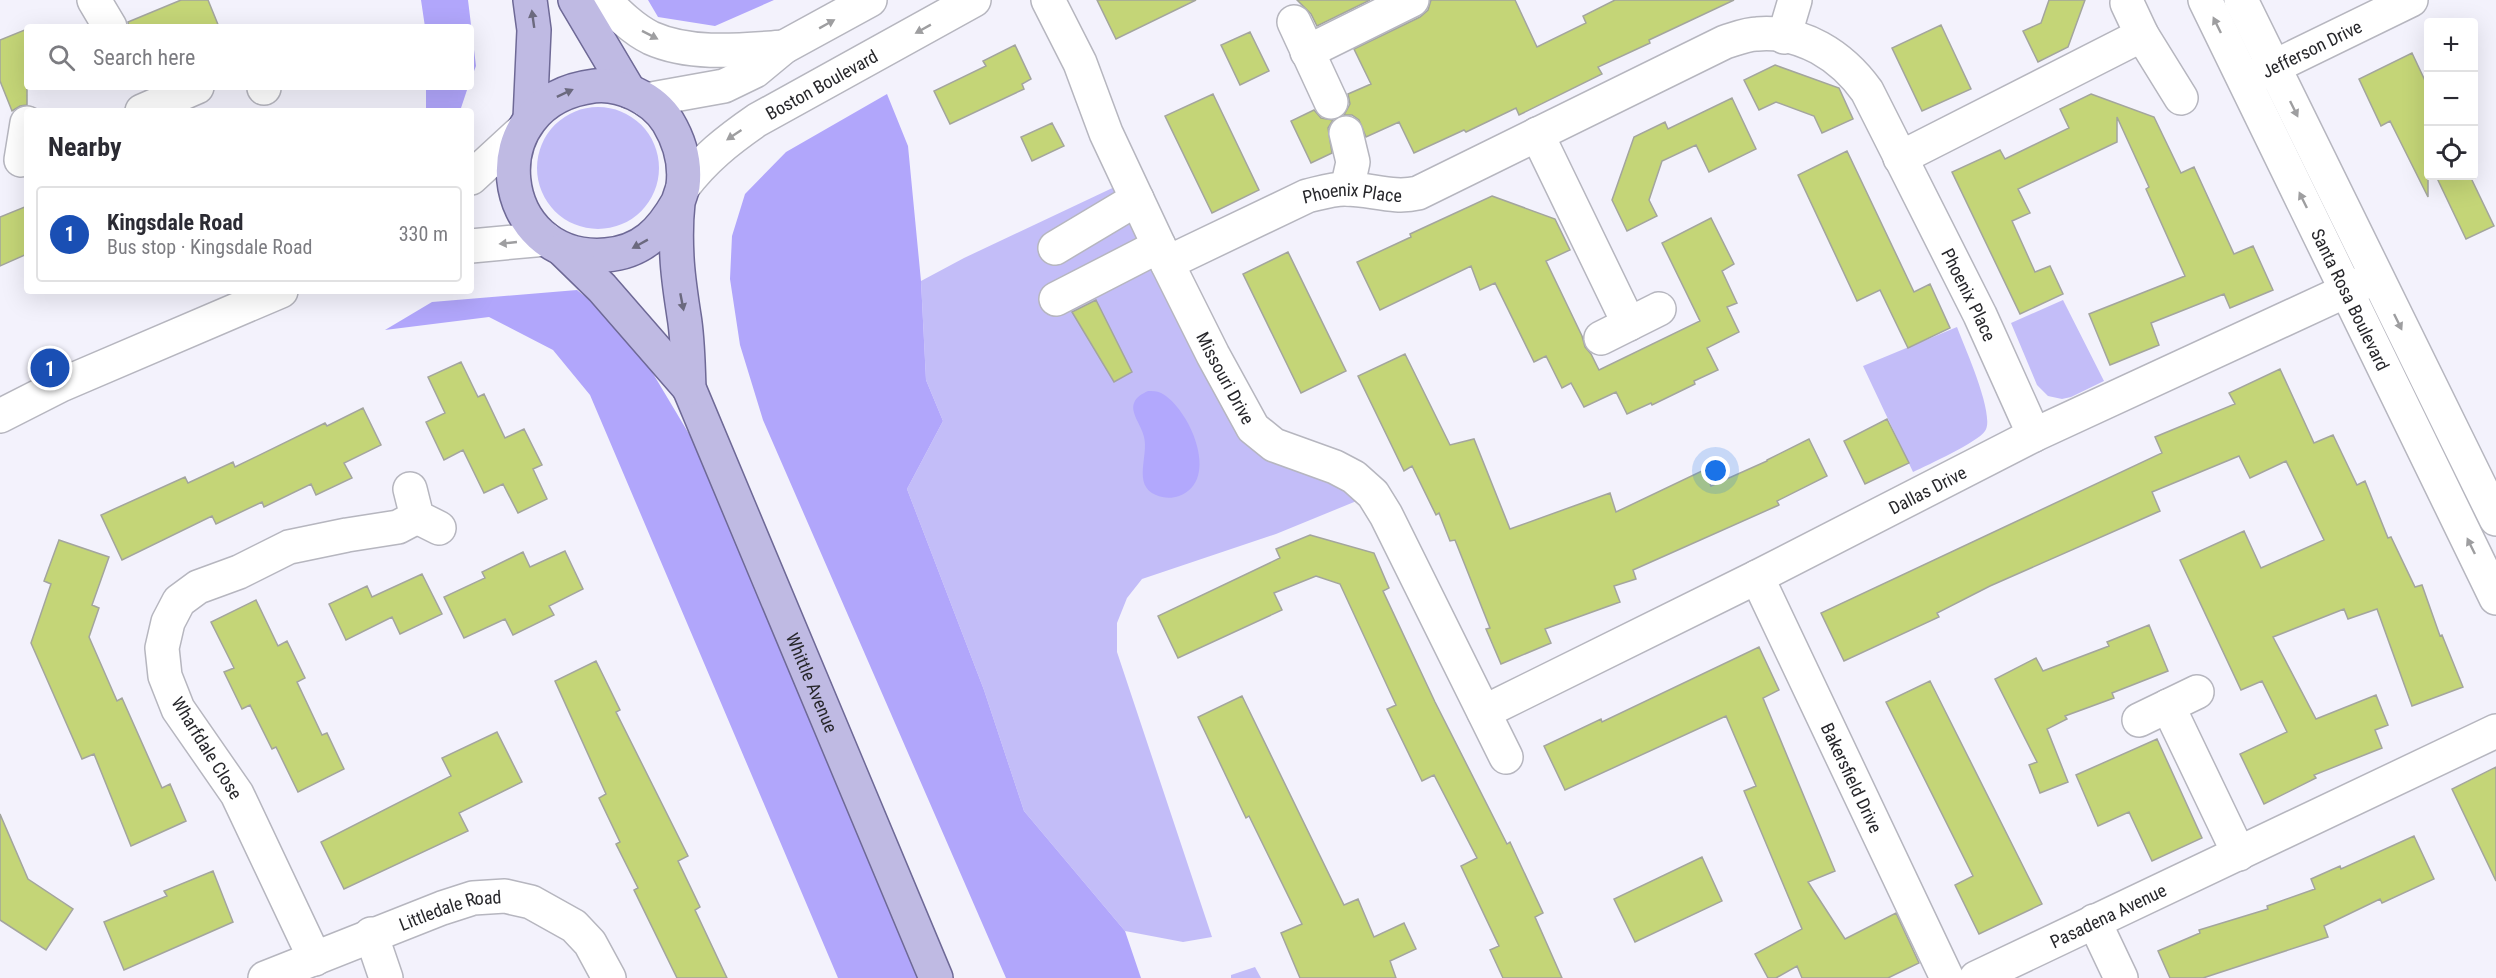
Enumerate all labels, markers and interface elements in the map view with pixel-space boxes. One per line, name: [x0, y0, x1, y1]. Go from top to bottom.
one-way arrow: [528, 9, 537, 28]
street label: Jefferson Drive: [2258, 15, 2365, 82]
one-way arrow: [2213, 16, 2222, 33]
map controls: [2424, 18, 2478, 180]
button: +: [2424, 18, 2478, 72]
one-way arrow: [819, 19, 836, 29]
one-way arrow: [914, 23, 931, 33]
search box: [24, 24, 474, 90]
one-way arrow: [641, 30, 659, 40]
icon: search: [45, 41, 78, 74]
text: Search here: [93, 45, 195, 70]
street label: Boston Boulevard: [762, 45, 881, 124]
button: −: [2424, 72, 2478, 126]
one-way arrow: [557, 88, 575, 98]
one-way arrow: [2290, 101, 2299, 118]
button: locate: [2424, 126, 2478, 180]
one-way arrow: [726, 130, 743, 141]
text: Nearby: [48, 132, 122, 162]
street label: Phoenix Place: [1300, 178, 1402, 207]
one-way arrow: [2298, 192, 2307, 209]
text: Kingsdale Road: [107, 210, 243, 235]
text: 1: [64, 222, 75, 246]
text: 330 m: [399, 222, 448, 246]
street label: Santa Rosa Boulevard: [2307, 225, 2394, 374]
text: Bus stop · Kingsdale Road: [107, 235, 312, 259]
one-way arrow: [499, 238, 518, 248]
one-way arrow: [631, 239, 648, 249]
street label: Phoenix Place: [1938, 245, 2001, 344]
one-way arrow: [678, 292, 687, 311]
one-way arrow: [2393, 314, 2403, 331]
street label: Missouri Drive: [1193, 328, 1259, 428]
pin: 1: [31, 346, 70, 391]
your location: [1701, 456, 1730, 485]
street label: Dallas Drive: [1885, 461, 1970, 518]
one-way arrow: [2466, 537, 2475, 554]
street label: Whittle Avenue: [782, 630, 842, 735]
street label: Wharfdale Close: [167, 693, 247, 803]
street label: Bakersfield Drive: [1817, 719, 1887, 836]
street label: Pasadena Avenue: [2046, 879, 2169, 952]
street label: Littledale Road: [396, 886, 502, 935]

